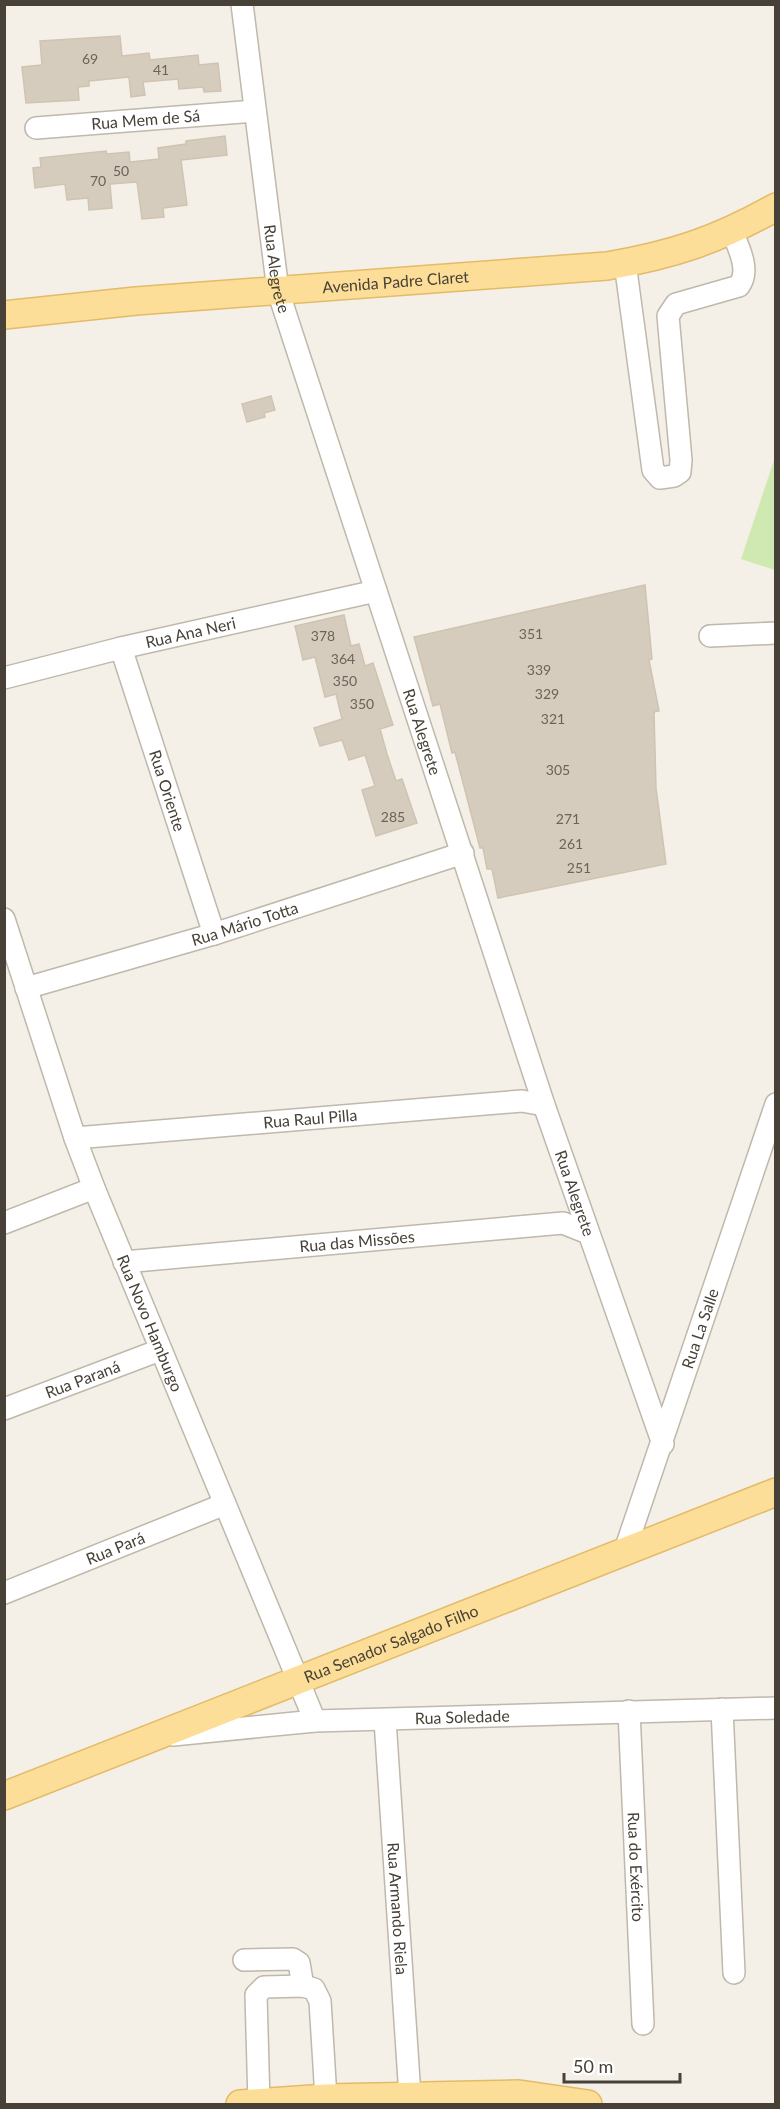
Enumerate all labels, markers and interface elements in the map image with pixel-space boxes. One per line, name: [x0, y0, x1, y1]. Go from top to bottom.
house number: 69: [82, 50, 98, 67]
house number: 41: [153, 61, 169, 78]
street label: Rua Mem de Sá: [91, 105, 201, 133]
house number: 50: [113, 162, 129, 179]
house number: 70: [90, 172, 106, 189]
street label: Rua Alegrete: [261, 223, 295, 315]
street label: Avenida Padre Claret: [322, 266, 470, 296]
street label: Rua Ana Neri: [143, 613, 237, 651]
house number: 351: [519, 625, 543, 642]
house number: 378: [311, 627, 335, 644]
house number: 364: [331, 650, 355, 667]
house number: 339: [527, 661, 551, 678]
house number: 350: [333, 672, 357, 689]
house number: 329: [535, 685, 559, 702]
street label: Rua Alegrete: [400, 686, 445, 777]
house number: 350: [350, 695, 374, 712]
house number: 321: [541, 710, 565, 727]
street label: Rua Oriente: [146, 747, 190, 834]
house number: 305: [546, 761, 570, 778]
house number: 285: [381, 808, 405, 825]
house number: 271: [556, 810, 580, 827]
house number: 261: [559, 835, 583, 852]
house number: 251: [567, 859, 591, 876]
street label: Rua Mário Totta: [189, 897, 300, 949]
street label: Rua Raul Pilla: [262, 1105, 358, 1131]
street label: Rua Alegrete: [552, 1148, 599, 1238]
street label: Rua das Missões: [299, 1226, 416, 1255]
street label: Rua Novo Hamburgo: [114, 1252, 187, 1394]
street label: Rua La Salle: [677, 1286, 722, 1371]
street label: Rua Paraná: [42, 1356, 122, 1402]
street label: Rua Pará: [83, 1527, 147, 1568]
street label: Rua Senador Salgado Filho: [301, 1600, 481, 1686]
street label: Rua Soledade: [414, 1706, 510, 1727]
street label: Rua do Exército: [625, 1811, 648, 1922]
street label: Rua Armando Riela: [384, 1842, 412, 1976]
scale bar: [564, 2046, 680, 2084]
text: 50 m: [573, 2055, 613, 2077]

